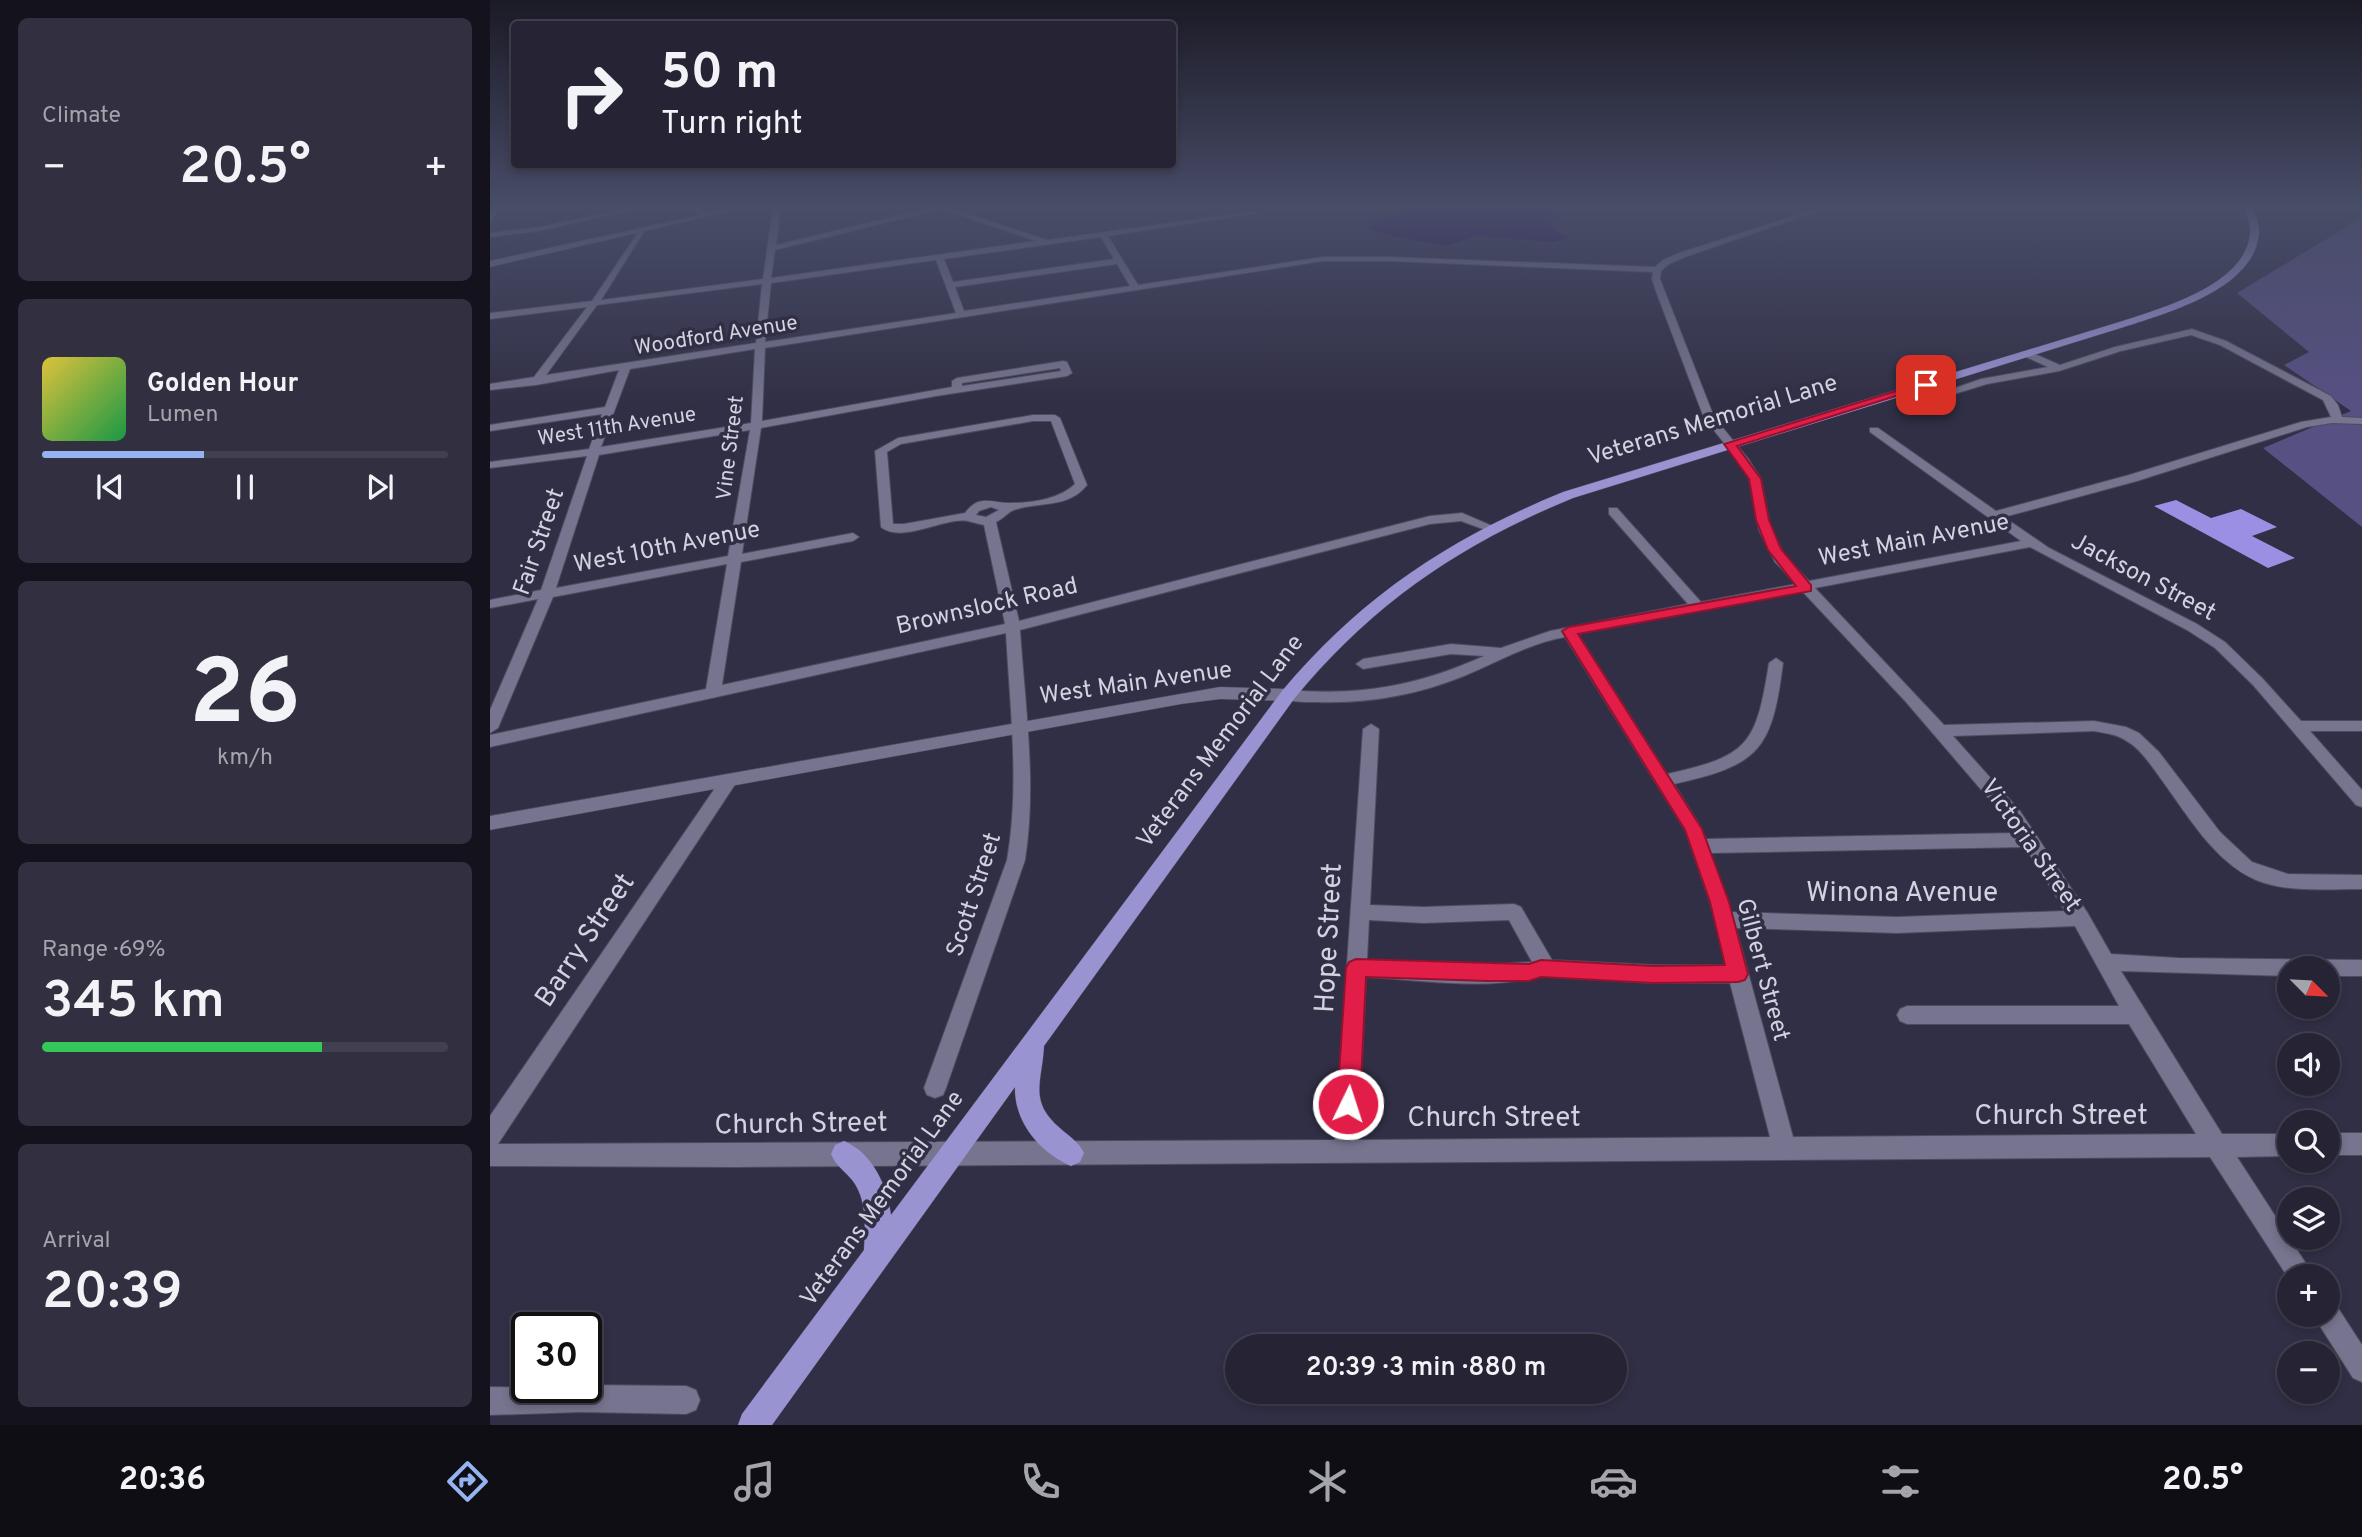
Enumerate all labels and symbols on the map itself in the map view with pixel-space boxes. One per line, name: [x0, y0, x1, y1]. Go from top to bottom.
street label: Woodford Avenue: [632, 310, 800, 362]
pin: [1896, 355, 1956, 415]
street label: Veterans Memorial Lane: [1584, 369, 1842, 473]
street label: Vine Street: [711, 394, 751, 502]
street label: West 11th Avenue: [536, 401, 698, 453]
street label: Fair Street: [508, 484, 572, 600]
street label: West Main Avenue: [1816, 508, 2012, 574]
street label: West 10th Avenue: [571, 515, 763, 581]
street label: Jackson Street: [2065, 527, 2221, 629]
street label: Brownslock Road: [893, 572, 1081, 642]
street label: Veterans Memorial Lane: [1131, 629, 1311, 855]
street label: West Main Avenue: [1038, 656, 1234, 712]
street label: Victoria Street: [1973, 774, 2087, 918]
street label: Scott Street: [941, 829, 1009, 961]
street label: Hope Street: [1308, 862, 1352, 1014]
street label: Barry Street: [528, 867, 644, 1015]
street label: Winona Avenue: [1806, 876, 1998, 912]
street label: Gilbert Street: [1729, 895, 1795, 1045]
north arrow: [2277, 956, 2340, 1018]
position arrow: [1311, 1067, 1385, 1141]
street label: Veterans Memorial Lane: [795, 1085, 971, 1313]
street label: Church Street: [1974, 1099, 2148, 1135]
street label: Church Street: [1407, 1101, 1581, 1137]
street label: Church Street: [714, 1105, 888, 1145]
speed limit sign: 30: [511, 1312, 602, 1403]

